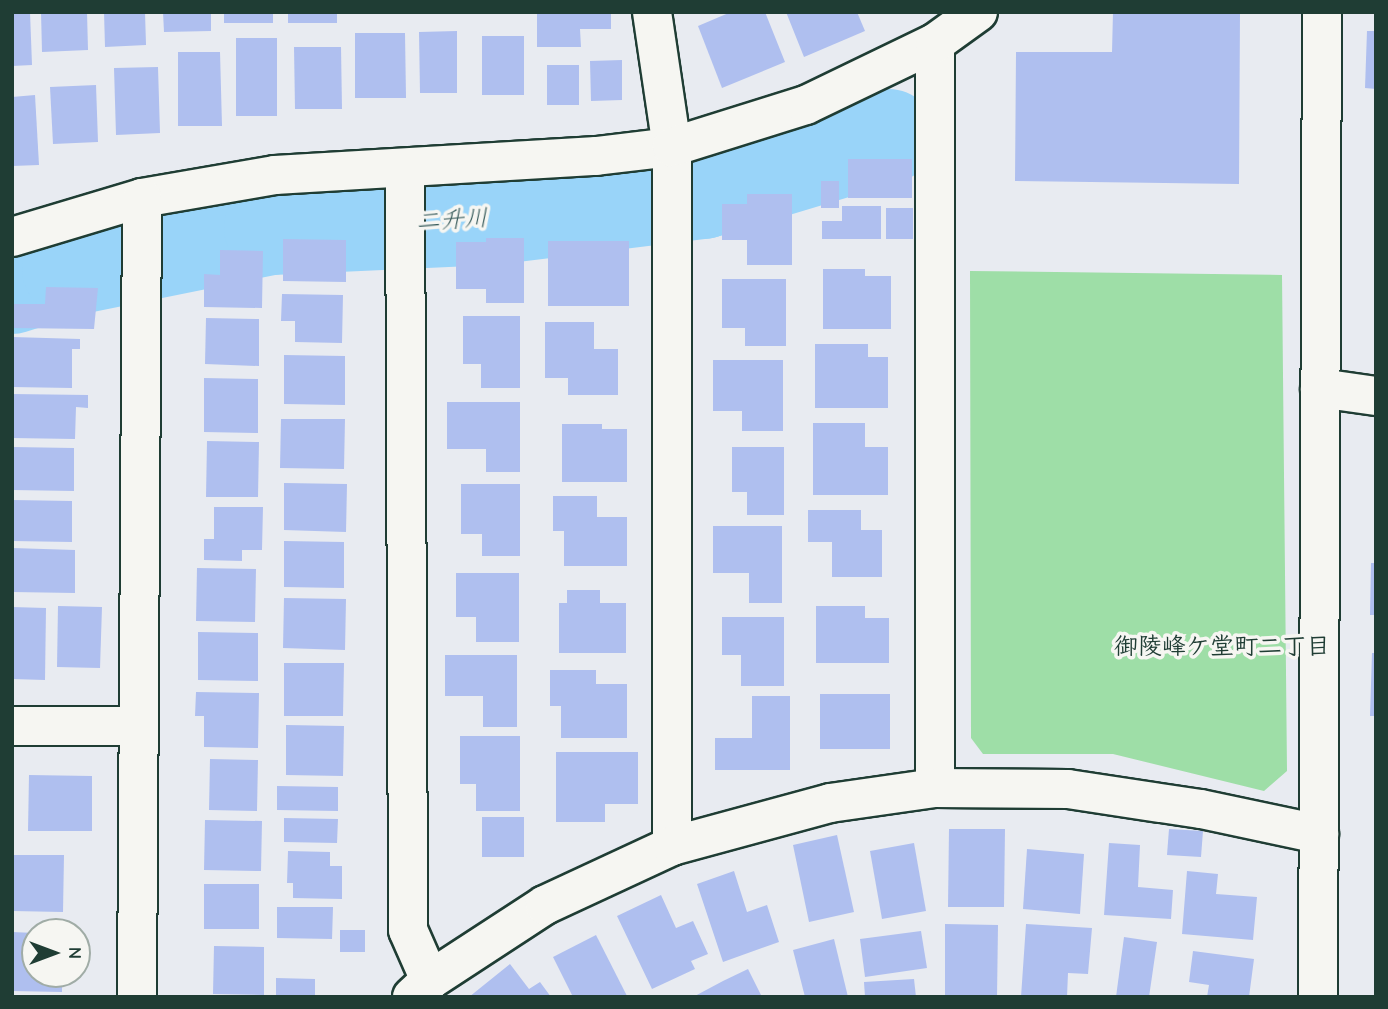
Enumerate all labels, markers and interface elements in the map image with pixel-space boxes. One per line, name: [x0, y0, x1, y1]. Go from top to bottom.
water label: 二升川: [415, 204, 489, 236]
district label: 御陵峰ケ堂町二丁目: [1114, 633, 1330, 661]
north arrow: [21, 918, 91, 988]
text: N: [64, 947, 86, 959]

